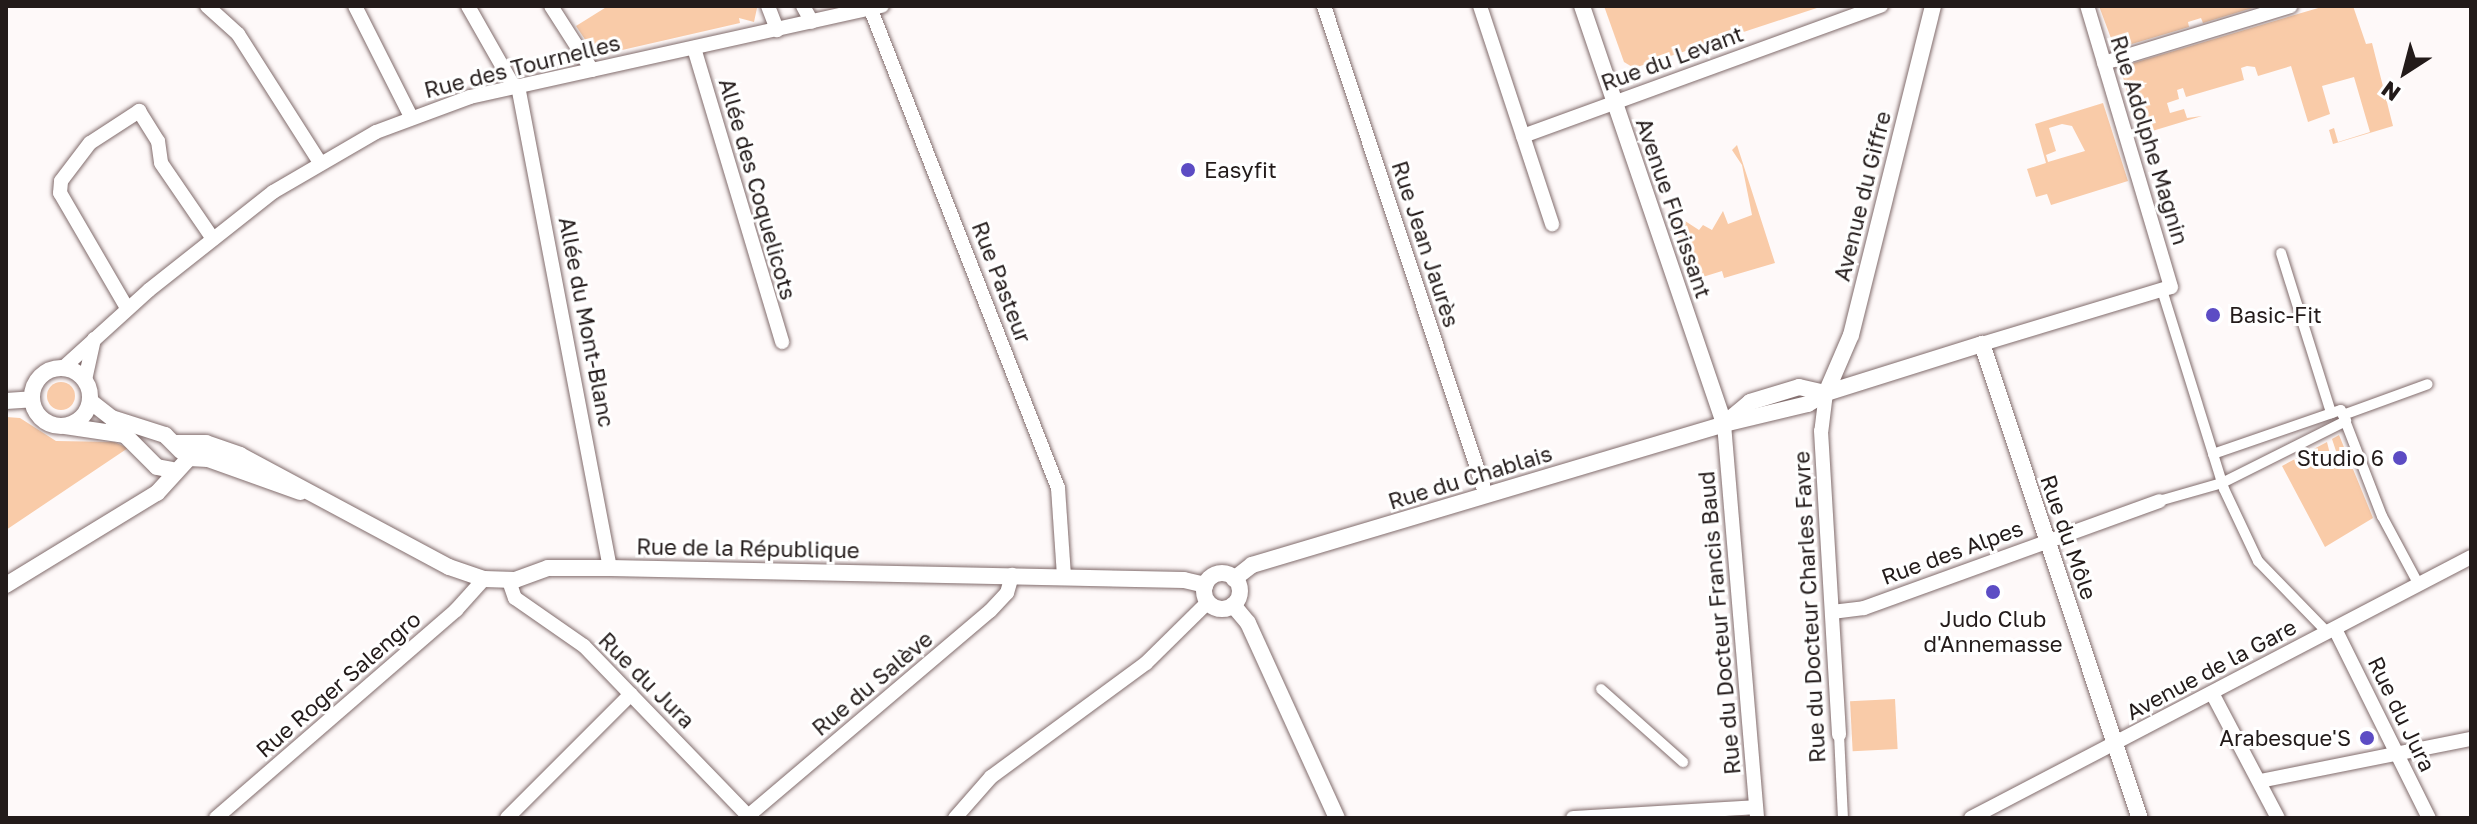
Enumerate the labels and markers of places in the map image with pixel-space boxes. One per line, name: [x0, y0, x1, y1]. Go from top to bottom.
place label: Easyfit: [1204, 157, 1277, 183]
marker: Easyfit: [1179, 161, 1197, 179]
place label: Basic-Fit: [2229, 302, 2322, 328]
marker: Basic-Fit: [2204, 306, 2222, 324]
place label: Studio 6: [2297, 445, 2384, 471]
marker: Studio 6: [2391, 449, 2409, 467]
marker: Judo Club d'Annemasse: [1984, 583, 2002, 601]
place label: Judo Club d'Annemasse: [1923, 605, 2063, 656]
place label: Arabesque'S: [2219, 725, 2351, 751]
marker: Arabesque'S: [2358, 729, 2376, 747]

